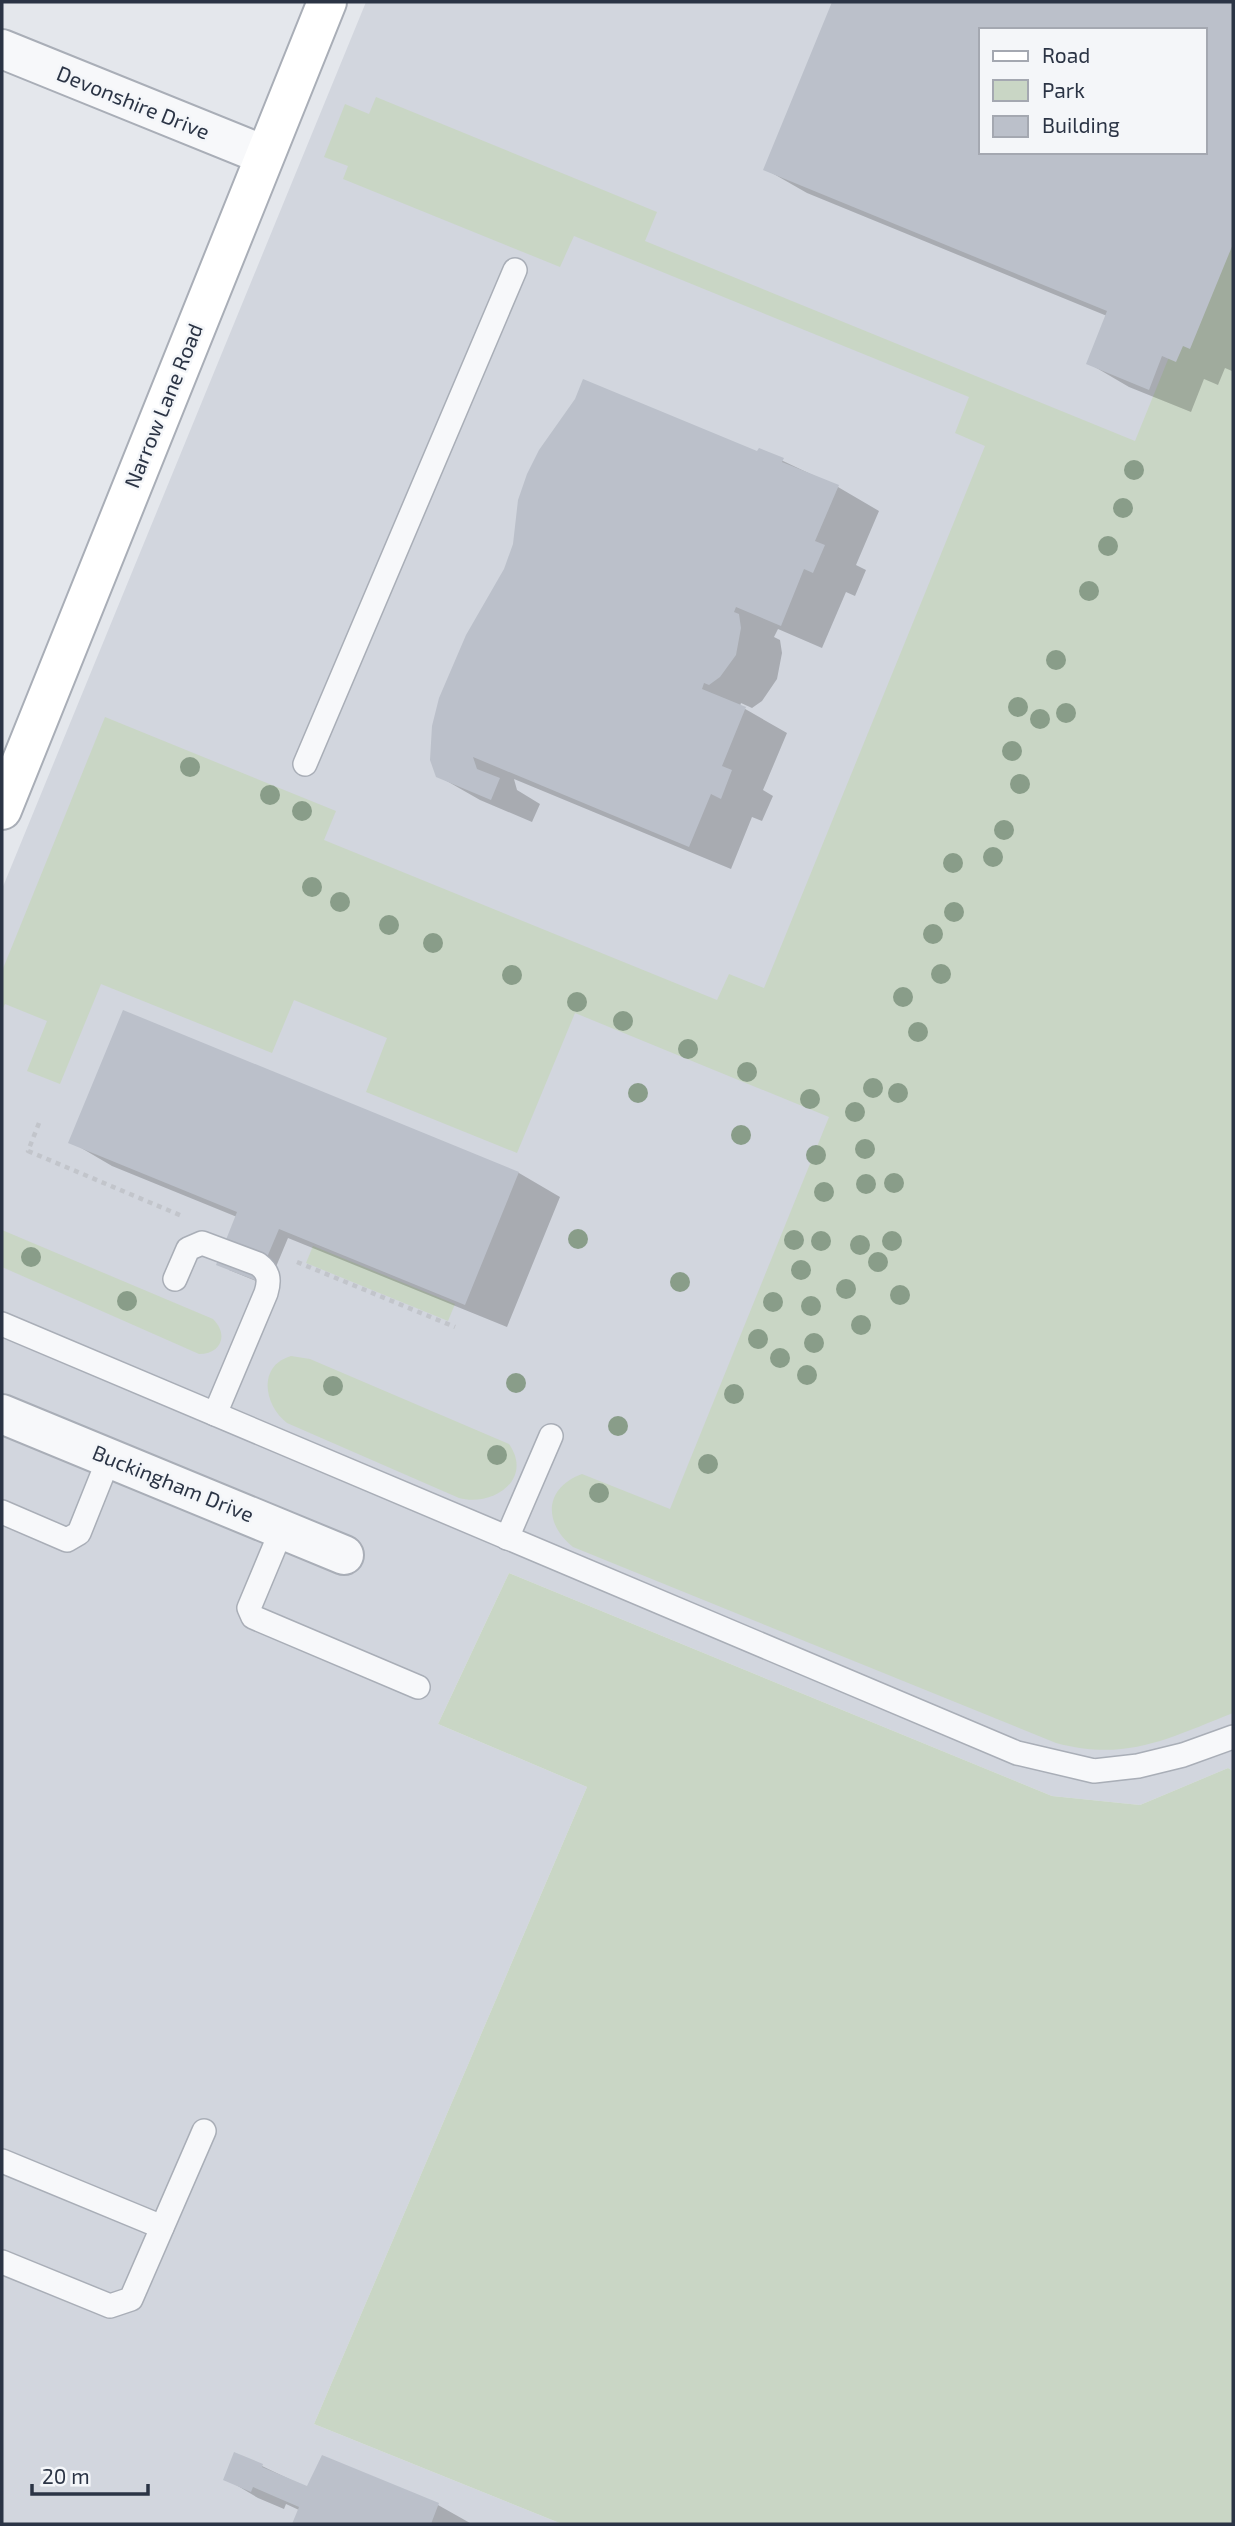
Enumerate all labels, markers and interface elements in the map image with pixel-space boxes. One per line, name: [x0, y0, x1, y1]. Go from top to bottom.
legend: [979, 28, 1207, 154]
text: Road: [1042, 42, 1090, 67]
street label: Devonshire Drive: [54, 60, 214, 144]
text: Park: [1042, 77, 1085, 102]
text: Building: [1042, 112, 1120, 137]
street label: Narrow Lane Road: [118, 320, 207, 491]
street label: Buckingham Drive: [89, 1439, 258, 1526]
scale bar: [32, 2452, 147, 2496]
text: 20 m: [42, 2463, 90, 2488]

